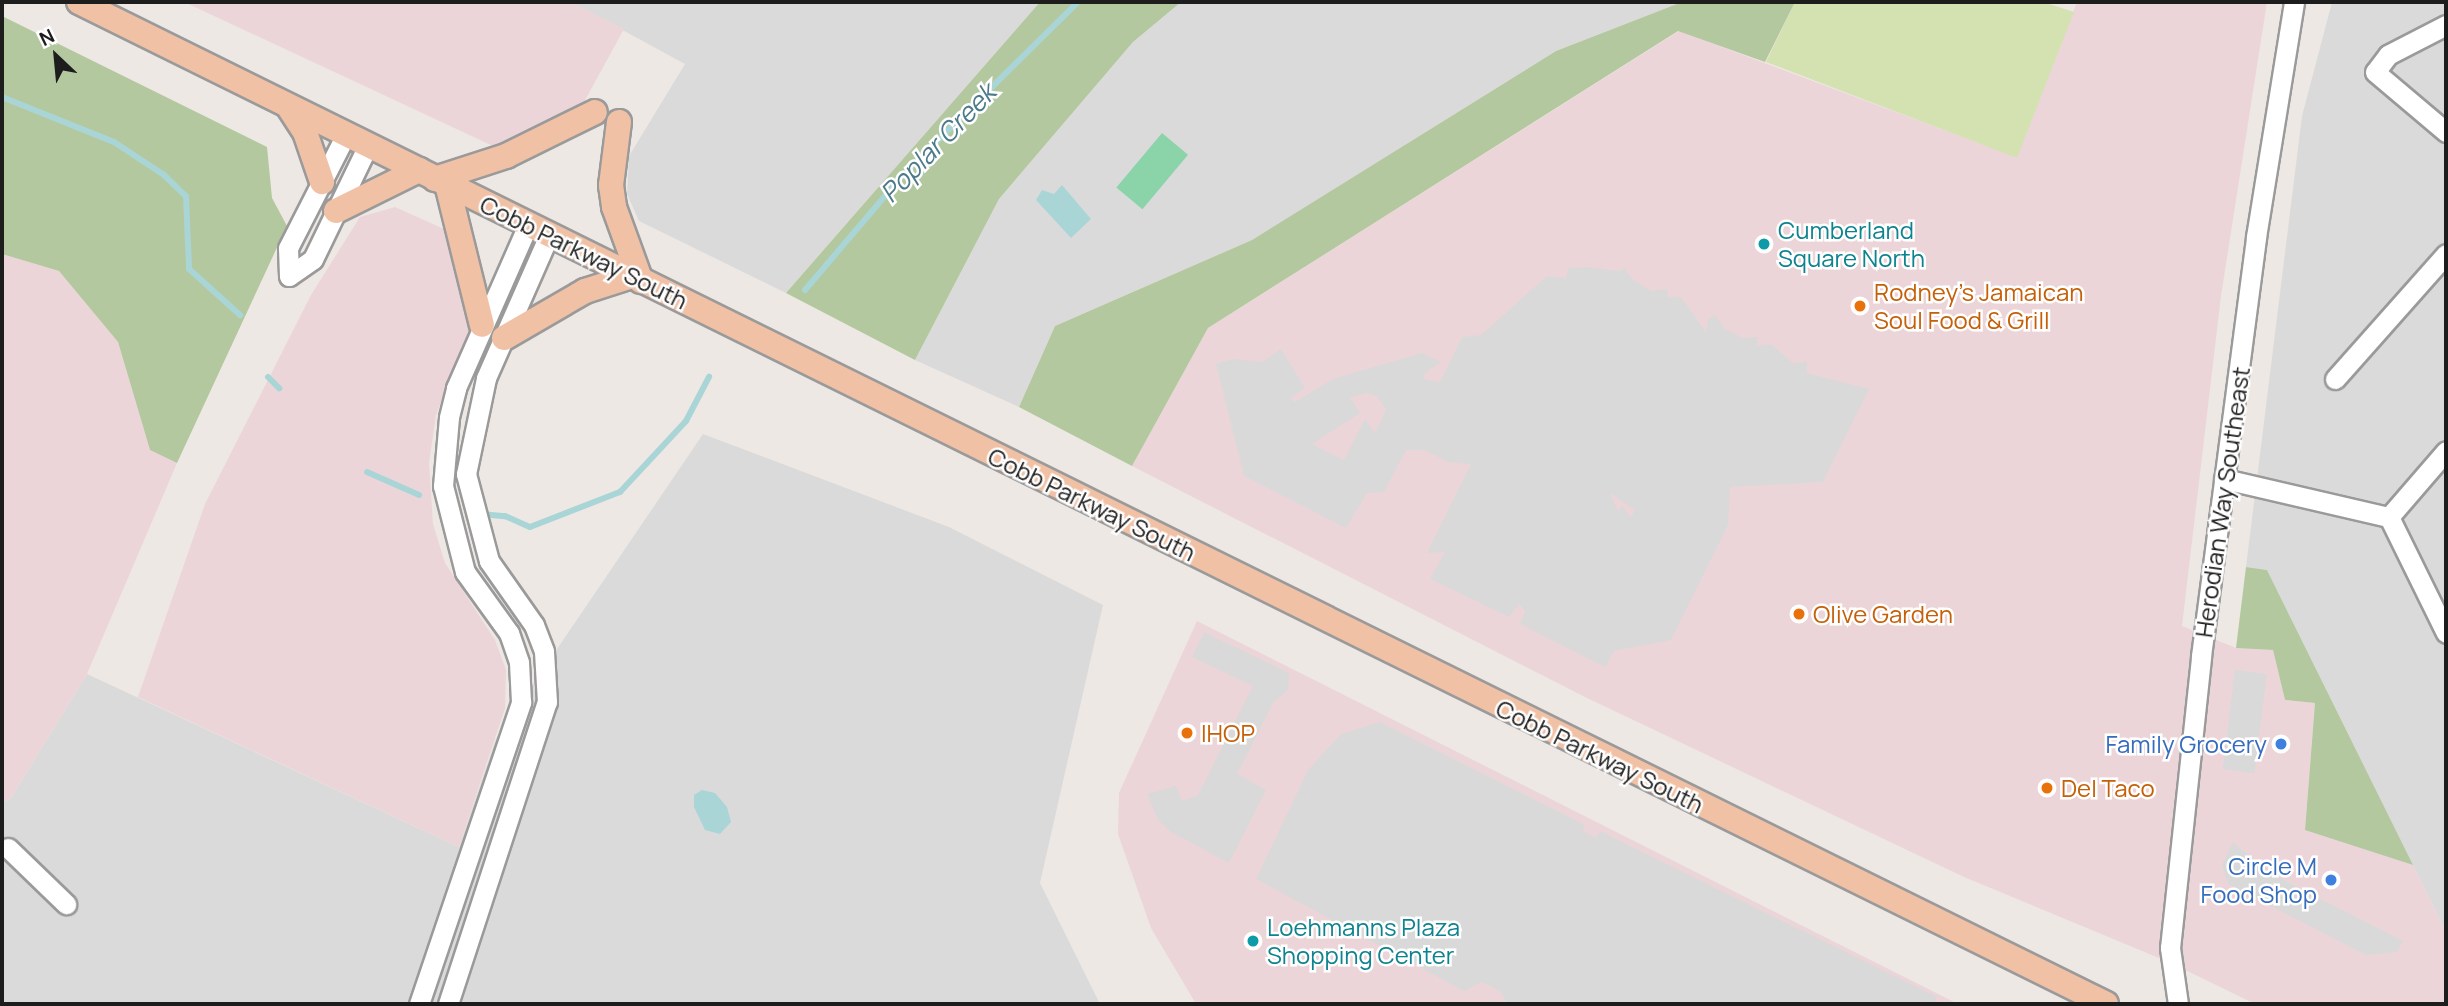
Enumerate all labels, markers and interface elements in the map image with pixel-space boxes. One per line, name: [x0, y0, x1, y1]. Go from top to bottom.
north arrow: [21, 21, 91, 91]
text: N: [35, 22, 59, 52]
water label: Poplar Creek: [874, 77, 1002, 209]
street label: Cobb Parkway South: [476, 189, 692, 315]
place label: Cumberland Square North: [1778, 216, 1925, 272]
marker: Cumberland Square North: [1756, 236, 1772, 252]
place label: Rodney's Jamaican Soul Food & Grill: [1874, 278, 2083, 334]
marker: Rodney's Jamaican Soul Food & Grill: [1852, 298, 1868, 314]
street label: Herodian Way Southeast: [2189, 365, 2255, 639]
street label: Cobb Parkway South: [984, 441, 1200, 567]
place label: Olive Garden: [1813, 600, 1953, 628]
marker: Olive Garden: [1791, 606, 1807, 622]
street label: Cobb Parkway South: [1492, 693, 1708, 819]
place label: IHOP: [1201, 719, 1255, 747]
marker: IHOP: [1179, 725, 1195, 741]
place label: Family Grocery: [2105, 730, 2267, 758]
marker: Family Grocery: [2273, 736, 2289, 752]
place label: Del Taco: [2061, 774, 2155, 802]
marker: Del Taco: [2039, 780, 2055, 796]
place label: Circle M Food Shop: [2200, 852, 2317, 908]
marker: Circle M Food Shop: [2323, 872, 2339, 888]
place label: Loehmanns Plaza Shopping Center: [1267, 913, 1460, 969]
marker: Loehmanns Plaza Shopping Center: [1245, 933, 1261, 949]

